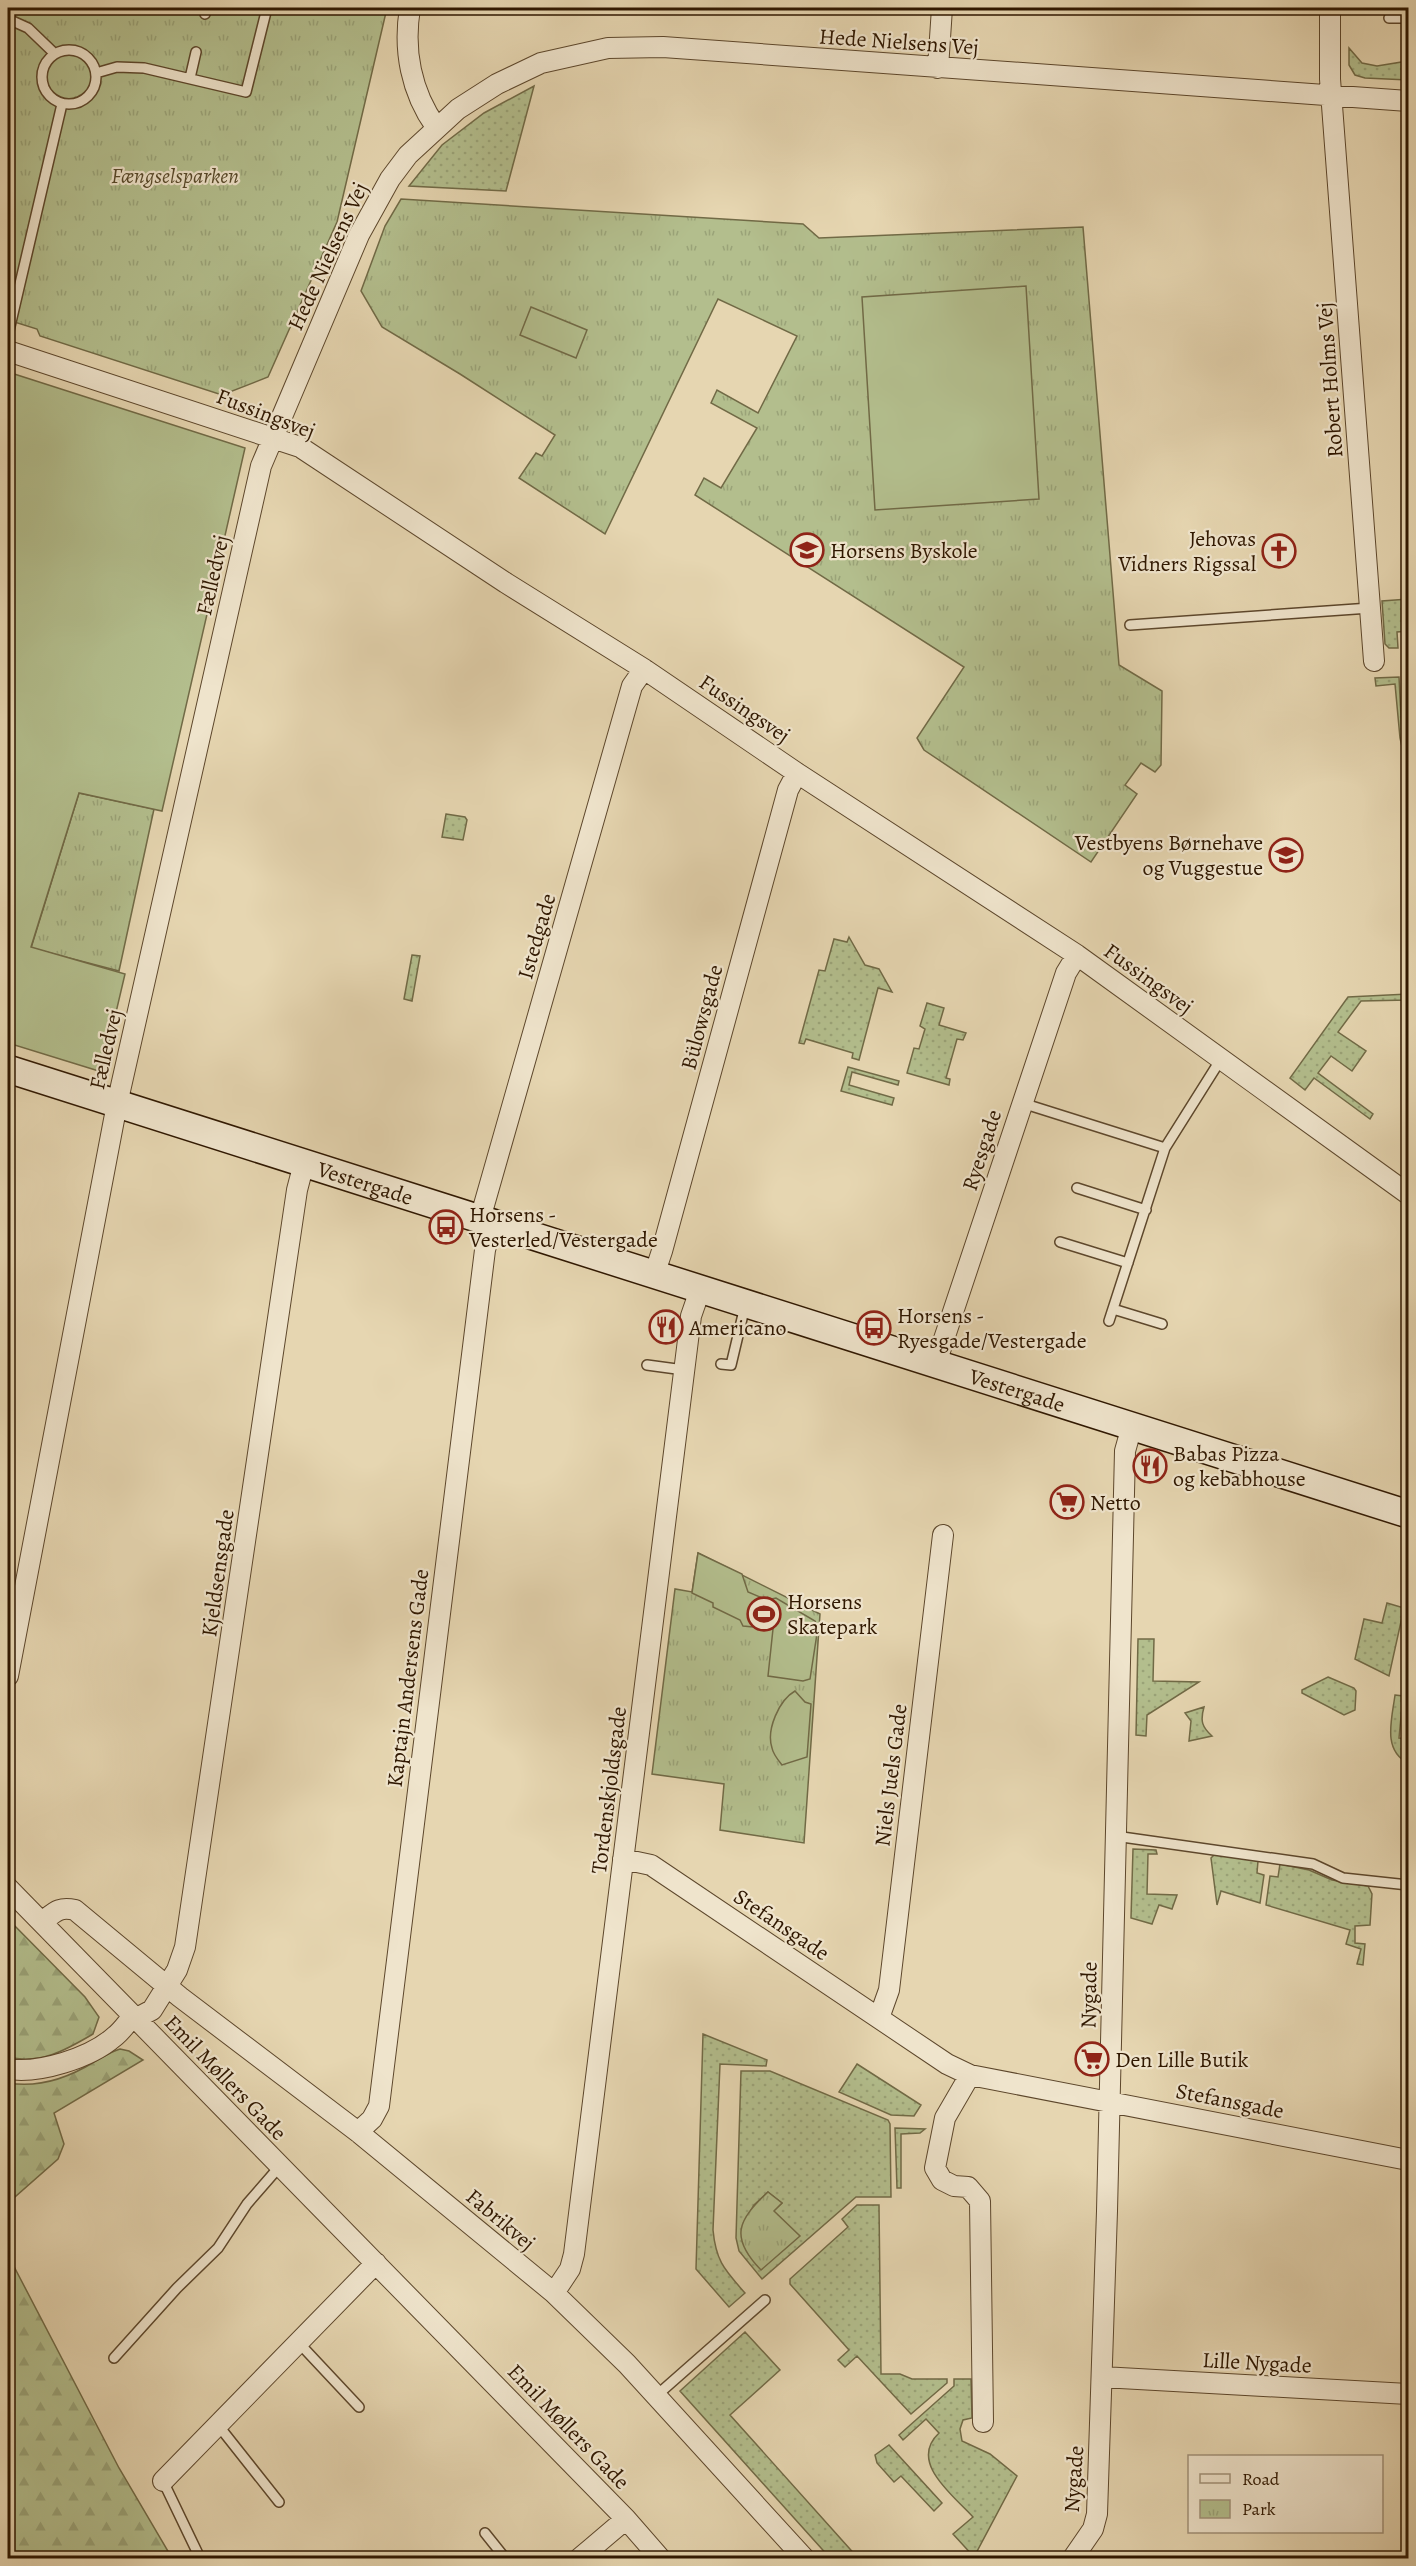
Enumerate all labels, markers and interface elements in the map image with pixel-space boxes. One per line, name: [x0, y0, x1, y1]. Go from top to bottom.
street label: Hede Nielsens Vej: [818, 21, 980, 63]
park label: Fængselsparken: [111, 161, 239, 191]
street label: Hede Nielsens Vej: [280, 178, 375, 335]
street label: Robert Holms Vej: [1310, 301, 1350, 459]
street label: Fussingsvej: [212, 381, 319, 447]
place label: Jehovas Vidners Rigssal: [1117, 524, 1256, 579]
street label: Fælledvej: [189, 532, 237, 618]
school or university icon: Horsens Byskole: [789, 532, 825, 568]
church icon: Jehovas Vidners Rigssal: [1261, 533, 1297, 569]
place label: Horsens Byskole: [830, 536, 978, 566]
street label: Fussingsvej: [693, 667, 796, 750]
place label: Vestbyens Børnehave og Vuggestue: [1074, 828, 1263, 883]
school or university icon: Vestbyens Børnehave og Vuggestue: [1268, 837, 1304, 873]
street label: Istedgade: [510, 890, 563, 983]
street label: Fussingsvej: [1098, 936, 1199, 1021]
street label: Bülowsgade: [673, 961, 730, 1073]
street label: Fælledvej: [82, 1006, 130, 1092]
street label: Ryesgade: [955, 1106, 1009, 1195]
street label: Vestergade: [313, 1154, 417, 1213]
place label: Horsens - Vesterled/Vestergade: [468, 1200, 658, 1255]
bus stop icon: Horsens - Vesterled/Vestergade: [428, 1209, 464, 1245]
place label: Horsens - Ryesgade/Vestergade: [897, 1301, 1087, 1356]
restaurant icon: Americano: [648, 1309, 684, 1345]
bus stop icon: Horsens - Ryesgade/Vestergade: [856, 1310, 892, 1346]
place label: Americano: [688, 1313, 787, 1343]
street label: Vestergade: [964, 1361, 1069, 1420]
place label: Babas Pizza og kebabhouse: [1173, 1439, 1306, 1494]
restaurant icon: Babas Pizza og kebabhouse: [1132, 1448, 1168, 1484]
supermarket icon: Netto: [1049, 1484, 1085, 1520]
place label: Netto: [1090, 1488, 1141, 1518]
street label: Kjeldsensgade: [194, 1507, 242, 1639]
street label: Kaptajn Andersens Gade: [380, 1567, 436, 1789]
place label: Horsens Skatepark: [787, 1587, 878, 1642]
sports icon: Horsens Skatepark: [746, 1596, 782, 1632]
street label: Niels Juels Gade: [867, 1702, 915, 1848]
street label: Tordenskjoldsgade: [584, 1705, 634, 1876]
street label: Stefansgade: [728, 1882, 835, 1968]
street label: Nygade: [1073, 1961, 1105, 2029]
street label: Emil Møllers Gade: [157, 2008, 293, 2147]
supermarket icon: Den Lille Butik: [1074, 2041, 1110, 2077]
place label: Den Lille Butik: [1115, 2045, 1249, 2075]
street label: Stefansgade: [1173, 2076, 1286, 2126]
street label: Fabrikvej: [459, 2182, 541, 2258]
street label: Lille Nygade: [1201, 2345, 1312, 2381]
street label: Emil Møllers Gade: [500, 2357, 636, 2496]
street label: Nygade: [1057, 2445, 1091, 2514]
legend: [1188, 2455, 1383, 2533]
text: Road: [1242, 2467, 1280, 2491]
text: Park: [1242, 2497, 1276, 2521]

